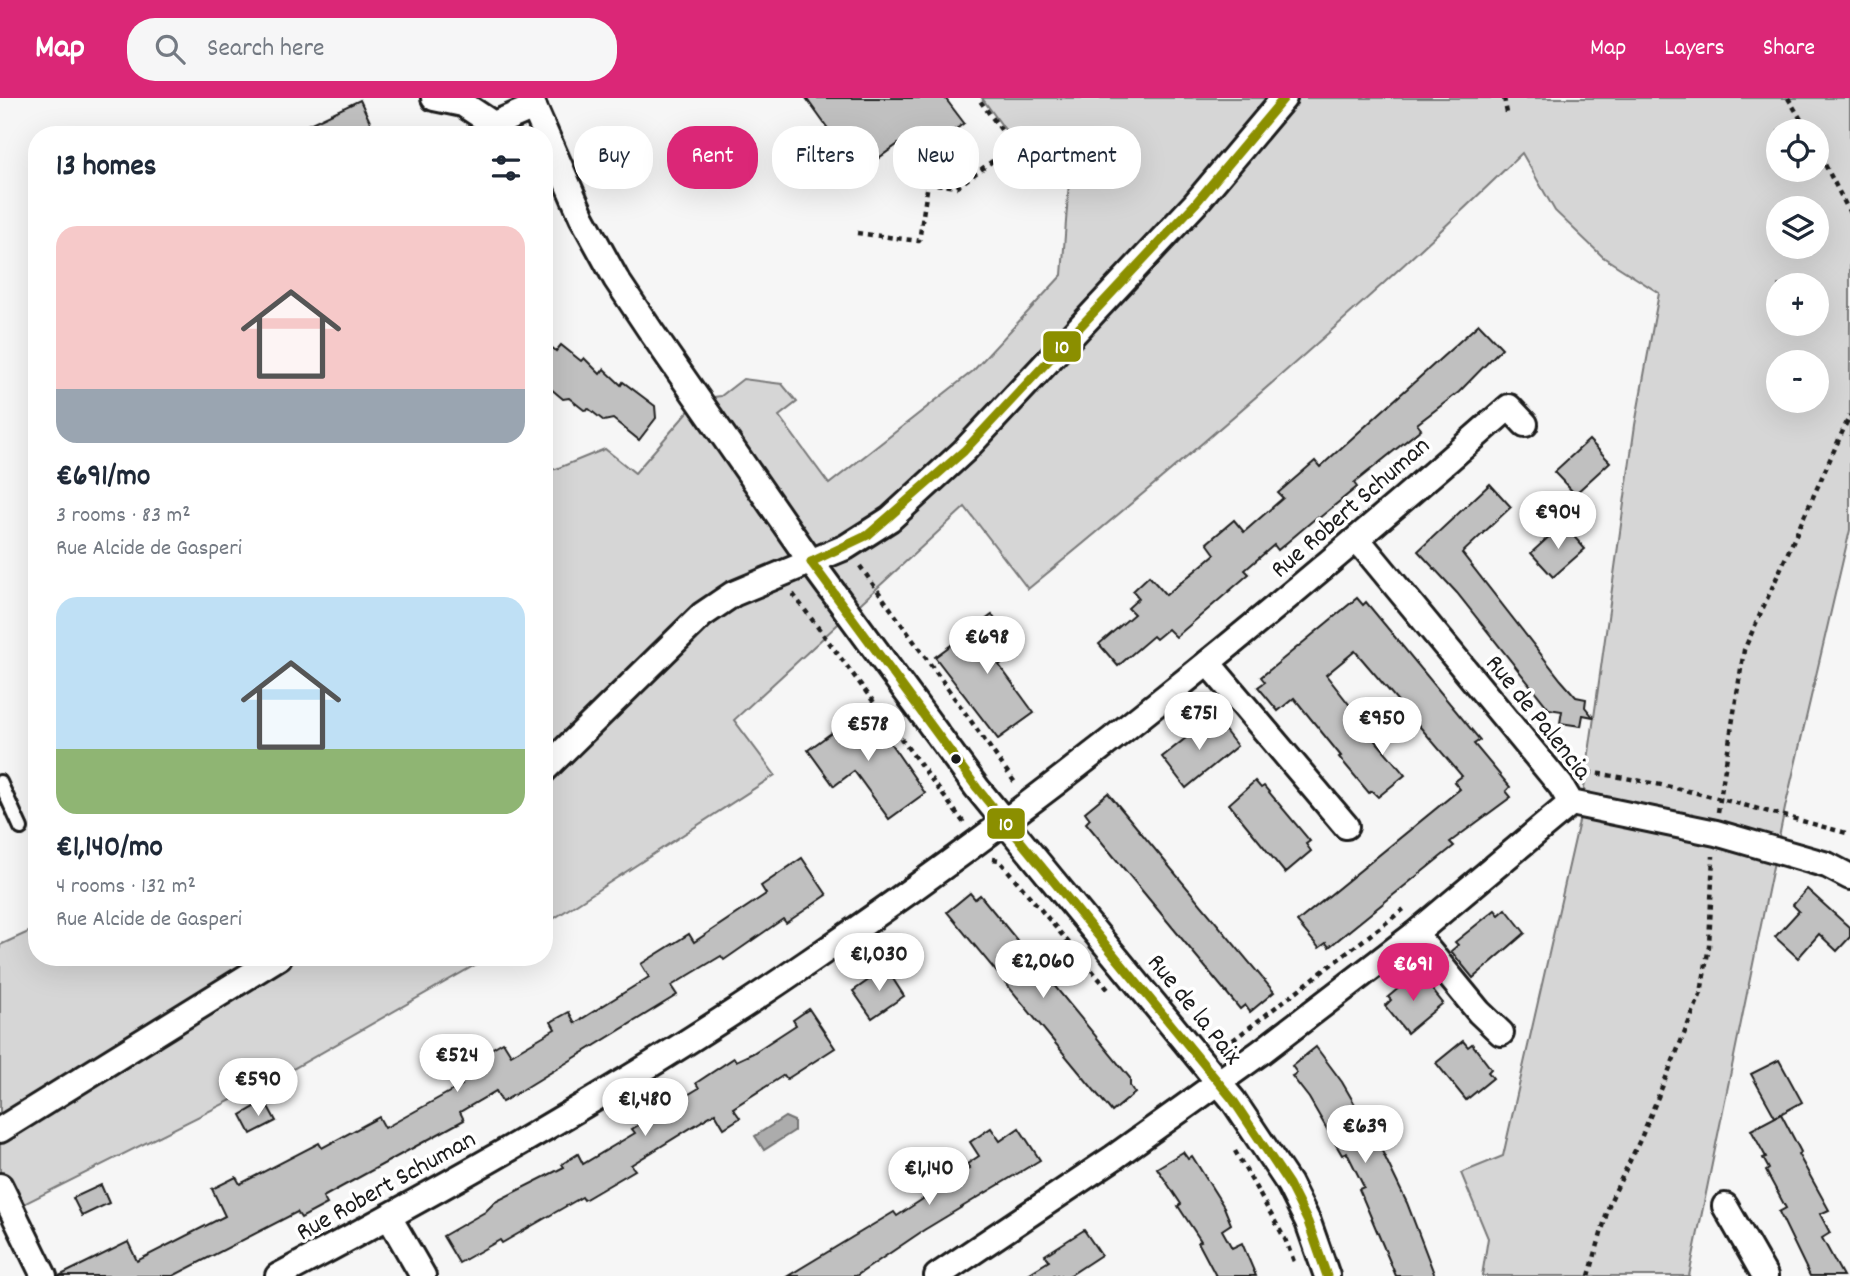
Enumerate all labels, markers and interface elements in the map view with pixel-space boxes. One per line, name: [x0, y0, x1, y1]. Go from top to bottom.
search box: [127, 18, 617, 81]
text: Map: [35, 26, 85, 73]
icon: search: [151, 30, 189, 68]
text: Search here: [207, 31, 325, 68]
text: Map: [1590, 32, 1626, 66]
text: Layers: [1664, 32, 1725, 66]
text: Share: [1763, 32, 1815, 66]
map controls: [1766, 119, 1829, 413]
button: locate: [1766, 119, 1829, 182]
chip: Buy: [574, 126, 653, 189]
chip: Rent: [667, 126, 758, 189]
chip: Filters: [772, 126, 879, 189]
chip: New: [893, 126, 979, 189]
chip: Apartment: [993, 126, 1141, 189]
text: 13 homes: [56, 147, 156, 190]
icon: filters: [487, 149, 525, 187]
button: layers: [1766, 196, 1829, 259]
icon: home: [228, 271, 354, 397]
button: +: [1766, 273, 1829, 336]
line badge: 10: [1042, 330, 1082, 363]
text: 10: [1055, 336, 1069, 363]
button: −: [1766, 350, 1829, 413]
street label: Rue Robert Schuman: [1263, 429, 1439, 588]
text: €691/mo: [56, 457, 150, 500]
pin: €904: [1517, 491, 1599, 551]
text: €904: [1535, 497, 1581, 530]
text: 3 rooms · 83 m²: [56, 500, 191, 533]
text: Rue Alcide de Gasperi: [56, 533, 242, 566]
pin: €698: [946, 616, 1028, 676]
text: €698: [965, 622, 1009, 655]
icon: home: [228, 642, 354, 768]
street label: Rue de Palencia: [1475, 648, 1600, 789]
pin: €751: [1158, 692, 1240, 752]
text: €751: [1180, 698, 1218, 731]
pin: €950: [1341, 698, 1423, 757]
text: €950: [1359, 703, 1405, 736]
pin: €578: [827, 704, 909, 763]
text: €578: [847, 709, 889, 742]
unlabelled marker: [949, 752, 963, 766]
line badge: 10: [986, 807, 1026, 840]
text: 10: [999, 813, 1013, 840]
text: €1,140/mo: [56, 828, 163, 871]
text: 4 rooms · 132 m²: [56, 871, 196, 904]
text: Rue Alcide de Gasperi: [56, 904, 242, 937]
pin: €1,030: [822, 934, 936, 993]
text: €1,030: [850, 939, 908, 972]
pin: €2,060: [986, 940, 1100, 1000]
pin: €691: [1372, 944, 1454, 1003]
text: €2,060: [1011, 946, 1075, 979]
street label: Rue de la Paix: [1137, 947, 1250, 1074]
text: €691: [1393, 949, 1433, 982]
pin: €524: [416, 1034, 498, 1094]
text: €524: [435, 1040, 479, 1073]
pin: €590: [217, 1058, 299, 1118]
text: €590: [235, 1064, 281, 1097]
pin: €1,480: [588, 1079, 702, 1138]
text: €1,480: [618, 1084, 672, 1117]
pin: €639: [1324, 1105, 1406, 1165]
text: €639: [1343, 1111, 1387, 1144]
street label: Rue Robert Schuman: [290, 1122, 483, 1252]
pin: €1,140: [872, 1148, 986, 1207]
text: €1,140: [904, 1153, 954, 1186]

